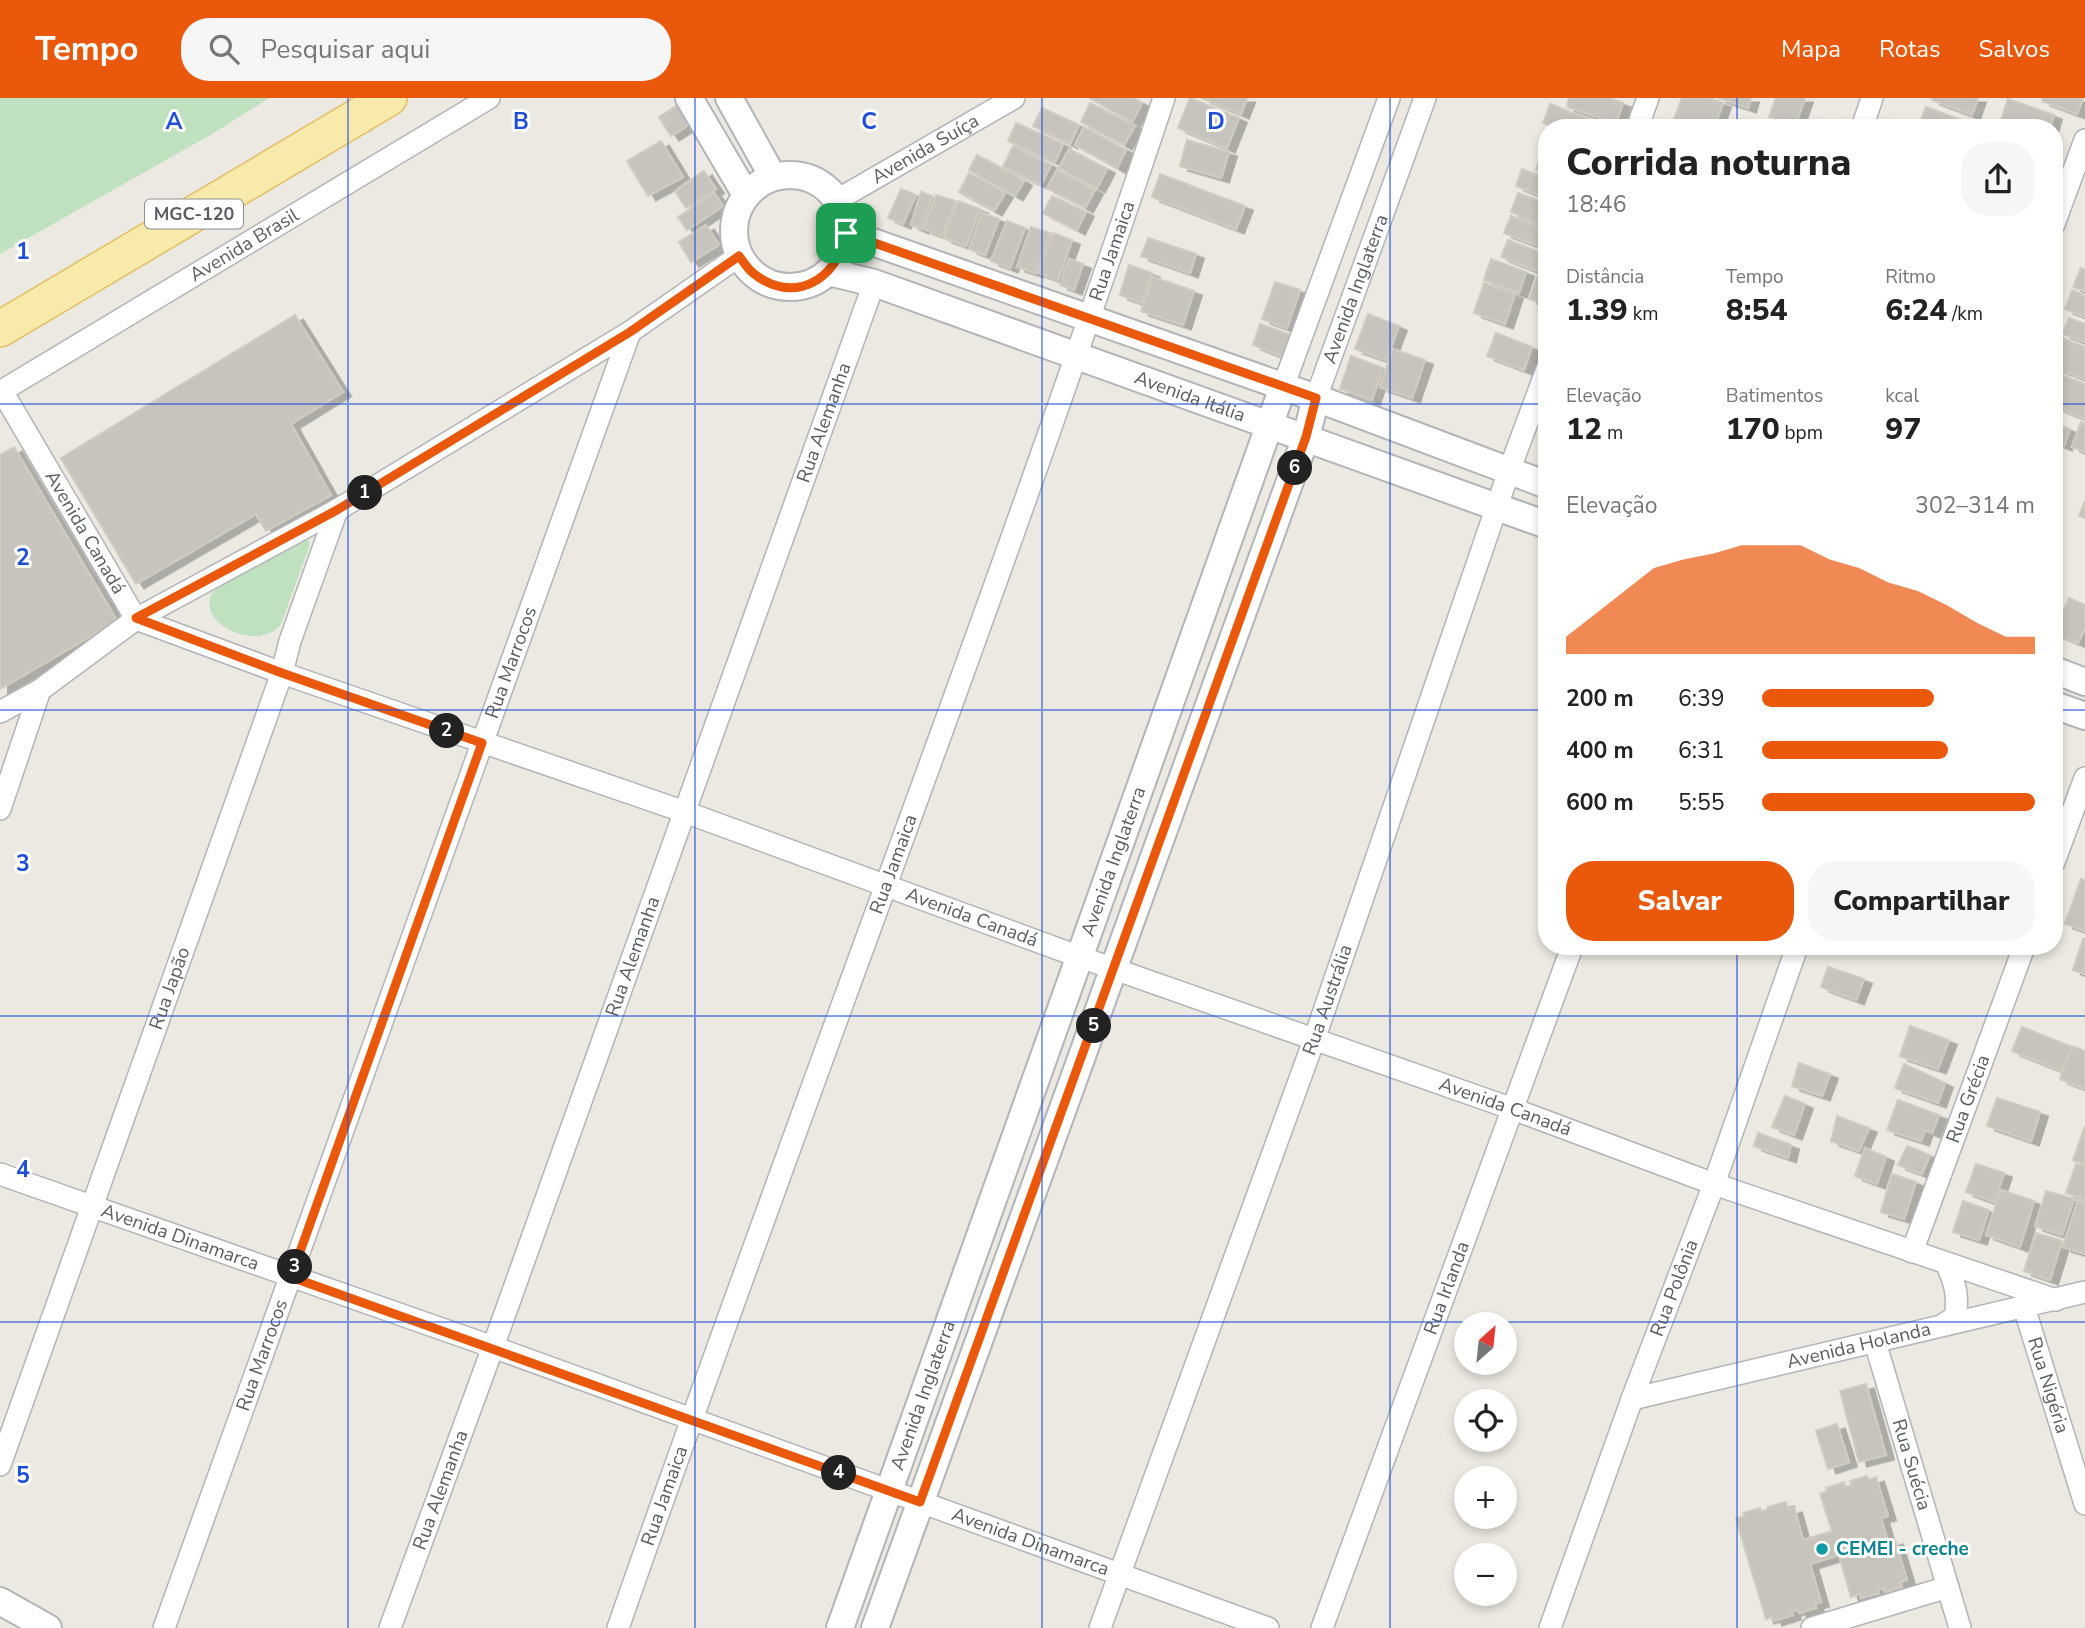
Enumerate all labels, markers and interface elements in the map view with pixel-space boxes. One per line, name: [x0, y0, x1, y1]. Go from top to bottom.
search box: [181, 18, 671, 81]
text: Tempo: [35, 27, 139, 72]
icon: search: [205, 30, 243, 68]
text: Pesquisar aqui: [261, 32, 430, 67]
text: Mapa: [1781, 33, 1841, 65]
text: Rotas: [1879, 33, 1941, 65]
text: Salvos: [1979, 33, 2050, 65]
text: A: [165, 106, 183, 137]
text: B: [513, 106, 529, 137]
text: C: [861, 106, 877, 137]
text: D: [1207, 106, 1225, 137]
street label: Avenida Suíça: [867, 108, 984, 190]
text: Corrida noturna: [1566, 137, 1851, 188]
button: share: [1961, 142, 2035, 216]
text: 18:46: [1566, 189, 1626, 220]
street label: Rua Jamaica: [1083, 198, 1141, 305]
road number: MGC-120: [145, 200, 243, 229]
street label: Avenida Brasil: [185, 202, 304, 288]
pin: [816, 203, 876, 263]
street label: Avenida Inglaterra: [1317, 211, 1395, 367]
icon: arrive: [827, 214, 865, 252]
text: 1: [16, 236, 30, 267]
text: Distância: [1566, 264, 1644, 290]
text: Tempo: [1726, 264, 1784, 290]
text: Ritmo: [1885, 264, 1936, 290]
text: 1.39: [1566, 290, 1628, 331]
text: 8:54: [1726, 290, 1787, 331]
text: 6:24: [1885, 290, 1947, 331]
text: km: [1628, 301, 1658, 327]
text: /km: [1947, 301, 1983, 327]
street label: Rua Alemanha: [791, 359, 857, 486]
street label: Avenida Itália: [1131, 365, 1249, 428]
text: Elevação: [1566, 383, 1642, 409]
text: Batimentos: [1726, 383, 1823, 409]
text: kcal: [1885, 383, 1919, 409]
text: 12: [1566, 409, 1602, 450]
text: 170: [1726, 409, 1780, 450]
text: 97: [1885, 409, 1921, 450]
text: m: [1602, 420, 1623, 446]
text: bpm: [1780, 420, 1823, 446]
pin: 6: [1278, 450, 1312, 486]
text: 6: [1289, 454, 1300, 480]
street label: Avenida Canadá: [39, 466, 132, 599]
pin: 1: [348, 476, 382, 510]
text: 1: [359, 479, 370, 505]
text: Elevação: [1566, 490, 1658, 521]
text: 302–314 m: [1915, 490, 2035, 521]
text: 2: [16, 542, 30, 573]
street label: Rua Marrocos: [479, 603, 543, 722]
text: 200 m: [1566, 683, 1634, 714]
text: 6:39: [1678, 683, 1725, 714]
pin: 2: [430, 714, 464, 748]
text: 2: [441, 717, 452, 743]
text: 400 m: [1566, 735, 1634, 766]
text: 6:31: [1678, 735, 1725, 766]
street label: Avenida Inglaterra: [1075, 783, 1152, 940]
text: 600 m: [1566, 787, 1634, 818]
text: 5:55: [1678, 787, 1725, 818]
street label: Rua Jamaica: [864, 811, 924, 918]
text: 3: [16, 848, 30, 879]
button: Salvar: [1566, 861, 1794, 941]
button: Compartilhar: [1808, 861, 2035, 941]
street label: Avenida Canadá: [902, 881, 1042, 953]
street label: Rua Alemanha: [599, 893, 666, 1020]
street label: Rua Austrália: [1296, 941, 1359, 1059]
street label: Rua Japão: [143, 943, 196, 1033]
pin: 5: [1076, 1009, 1112, 1044]
text: 5: [1088, 1012, 1099, 1038]
street label: Rua Grécia: [1940, 1051, 1996, 1147]
street label: Avenida Canadá: [1435, 1071, 1575, 1143]
text: 4: [16, 1154, 30, 1185]
street label: Avenida Dinamarca: [98, 1198, 263, 1277]
street label: Rua Polônia: [1644, 1236, 1705, 1340]
street label: Rua Irlanda: [1418, 1238, 1476, 1339]
pin: 3: [278, 1250, 312, 1284]
text: 3: [289, 1253, 300, 1279]
street label: Rua Marrocos: [230, 1296, 294, 1415]
north arrow: [1454, 1312, 1517, 1376]
map controls: [1454, 1312, 1517, 1606]
street label: Avenida Holanda: [1784, 1316, 1933, 1375]
street label: Avenida Inglaterra: [884, 1317, 962, 1474]
street label: Rua Nigéria: [2021, 1334, 2075, 1437]
button: locate: [1454, 1389, 1517, 1452]
street label: Rua Suécia: [1886, 1416, 1937, 1514]
street label: Rua Alemanha: [407, 1426, 474, 1554]
street label: Rua Jamaica: [635, 1442, 694, 1549]
pin: 4: [822, 1456, 856, 1490]
text: 4: [833, 1459, 844, 1485]
text: 5: [16, 1460, 30, 1491]
button: +: [1454, 1466, 1517, 1529]
street label: Avenida Dinamarca: [948, 1501, 1113, 1582]
place label: CEMEI - creche: [1836, 1536, 1969, 1562]
marker: CEMEI - creche: [1814, 1541, 1830, 1557]
button: −: [1454, 1543, 1517, 1606]

